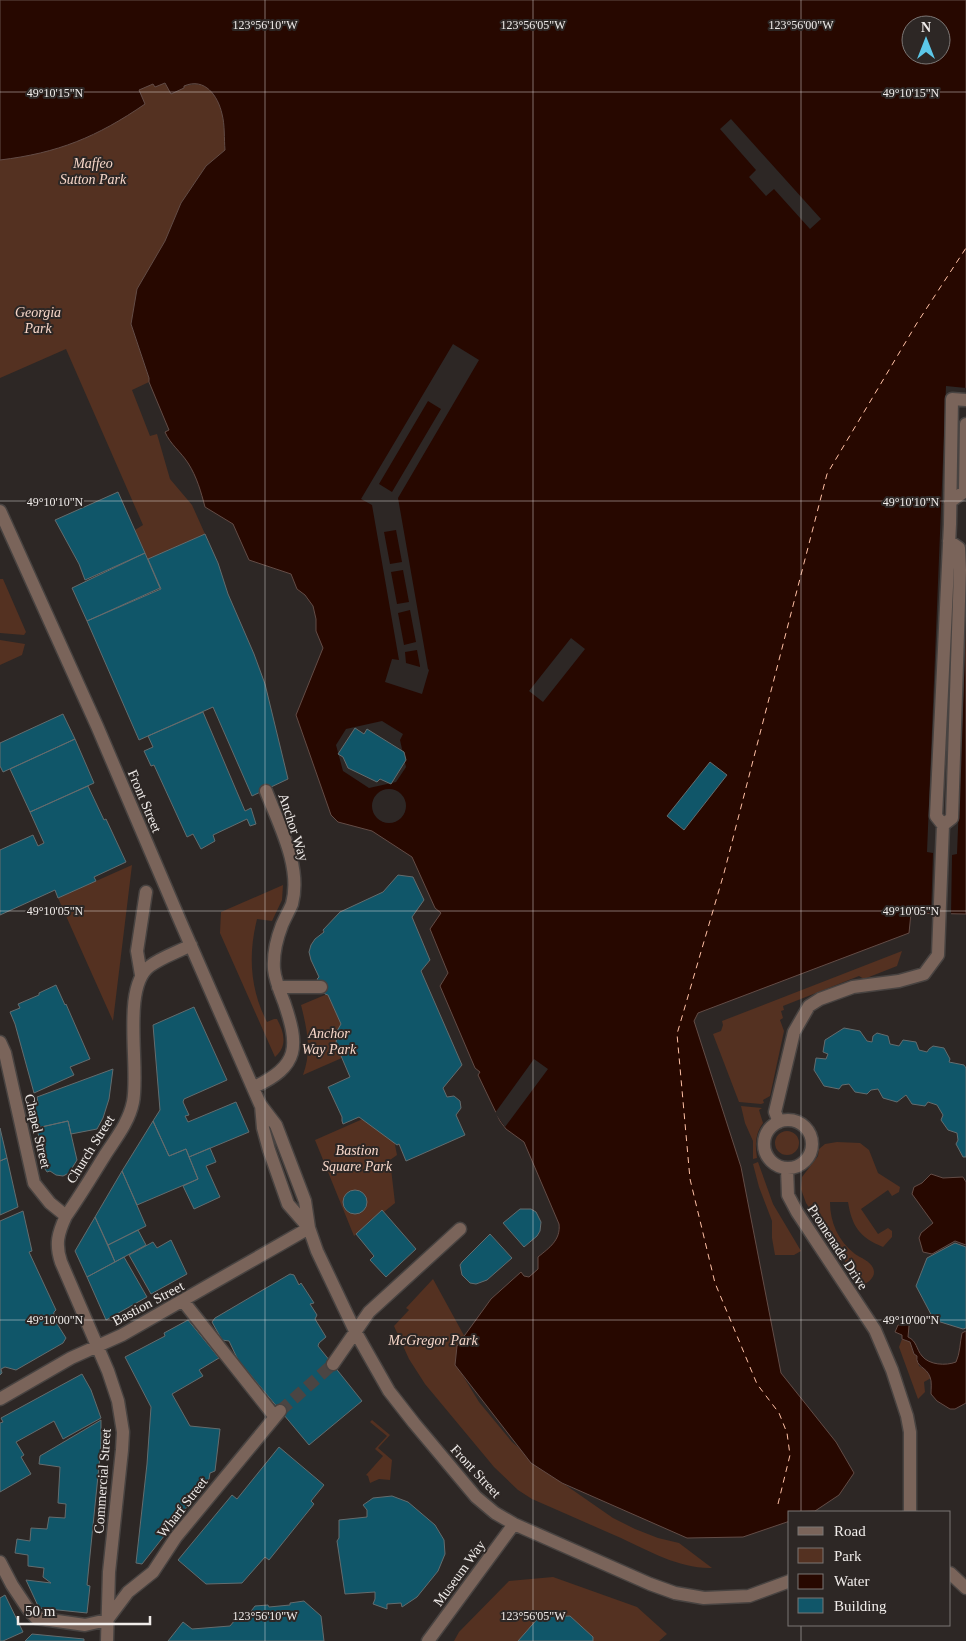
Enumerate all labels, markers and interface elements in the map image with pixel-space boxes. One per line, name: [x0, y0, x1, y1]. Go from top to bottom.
north arrow: [901, 15, 951, 65]
text: 123°56'10"W: [232, 18, 298, 32]
text: 123°56'05"W: [500, 18, 566, 32]
text: 123°56'00"W: [768, 18, 834, 32]
text: N: [921, 20, 931, 35]
text: 49°10'15"N: [27, 86, 84, 100]
text: 49°10'15"N: [883, 86, 940, 100]
park label: Maffeo Sutton Park: [60, 156, 127, 187]
park label: Georgia Park: [15, 305, 61, 336]
text: 49°10'10"N: [27, 495, 84, 509]
text: 49°10'10"N: [883, 495, 940, 509]
street label: Front Street: [125, 768, 164, 835]
street label: Anchor Way: [275, 791, 312, 863]
text: 49°10'05"N: [27, 904, 84, 918]
text: 49°10'05"N: [883, 904, 940, 918]
park label: Anchor Way Park: [302, 1026, 357, 1057]
street label: Chapel Street: [22, 1092, 53, 1170]
street label: Church Street: [64, 1112, 117, 1186]
park label: Bastion Square Park: [322, 1143, 393, 1174]
street label: Promenade Drive: [805, 1202, 871, 1293]
street label: Bastion Street: [110, 1278, 187, 1329]
text: 49°10'00"N: [27, 1313, 84, 1327]
text: 49°10'00"N: [883, 1313, 940, 1327]
park label: McGregor Park: [387, 1333, 478, 1348]
street label: Commercial Street: [91, 1428, 114, 1534]
street label: Front Street: [447, 1442, 504, 1501]
street label: Wharf Street: [154, 1474, 211, 1540]
legend: [788, 1511, 951, 1626]
text: Road: [834, 1523, 866, 1539]
street label: Museum Way: [431, 1538, 488, 1609]
text: Park: [834, 1548, 862, 1564]
text: Water: [834, 1573, 869, 1589]
scale bar: [18, 1594, 150, 1626]
text: Building: [834, 1598, 887, 1614]
text: 50 m: [25, 1603, 56, 1619]
text: 123°56'10"W: [232, 1609, 298, 1623]
text: 123°56'05"W: [500, 1609, 566, 1623]

